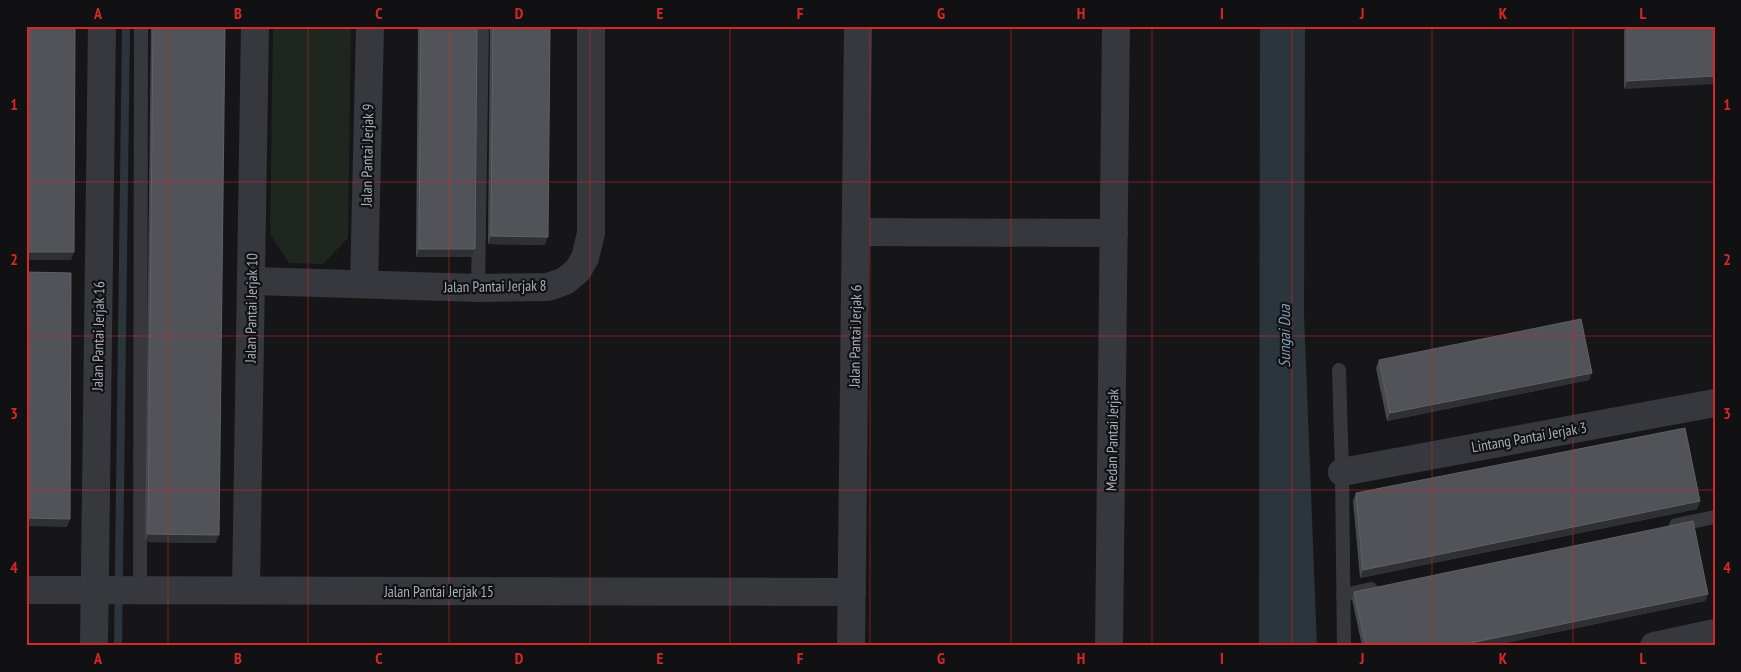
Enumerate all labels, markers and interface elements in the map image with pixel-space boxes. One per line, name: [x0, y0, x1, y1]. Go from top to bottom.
text: A: [93, 3, 103, 23]
text: B: [234, 3, 242, 23]
text: C: [375, 3, 383, 23]
text: D: [515, 3, 524, 23]
text: E: [657, 3, 664, 23]
text: F: [797, 3, 804, 23]
text: G: [937, 3, 945, 23]
text: H: [1077, 3, 1085, 23]
text: I: [1220, 3, 1224, 23]
text: J: [1359, 3, 1364, 23]
text: K: [1499, 3, 1508, 23]
text: L: [1640, 3, 1647, 23]
text: 1: [10, 94, 18, 114]
text: 1: [1723, 94, 1731, 114]
street label: Jalan Pantai Jerjak 9: [357, 103, 377, 208]
text: 2: [10, 249, 18, 269]
text: 2: [1723, 249, 1731, 269]
street label: Jalan Pantai Jerjak 10: [241, 253, 261, 364]
street label: Jalan Pantai Jerjak 8: [442, 276, 547, 296]
street label: Jalan Pantai Jerjak 16: [88, 281, 108, 392]
street label: Jalan Pantai Jerjak 6: [845, 284, 865, 389]
water label: Sungai Dua: [1274, 303, 1294, 367]
street label: Medan Pantai Jerjak: [1102, 388, 1122, 491]
text: 3: [10, 403, 18, 423]
text: 3: [1723, 403, 1731, 423]
street label: Lintang Pantai Jerjak 3: [1470, 418, 1588, 456]
text: 4: [10, 557, 18, 577]
text: 4: [1723, 557, 1731, 577]
street label: Jalan Pantai Jerjak 15: [383, 582, 494, 601]
text: A: [93, 648, 103, 668]
text: B: [234, 648, 242, 668]
text: C: [375, 648, 383, 668]
text: D: [515, 648, 524, 668]
text: E: [657, 648, 664, 668]
text: F: [797, 648, 804, 668]
text: G: [937, 648, 945, 668]
text: H: [1077, 648, 1085, 668]
text: I: [1220, 648, 1224, 668]
text: J: [1359, 648, 1364, 668]
text: K: [1499, 648, 1508, 668]
text: L: [1640, 648, 1647, 668]

